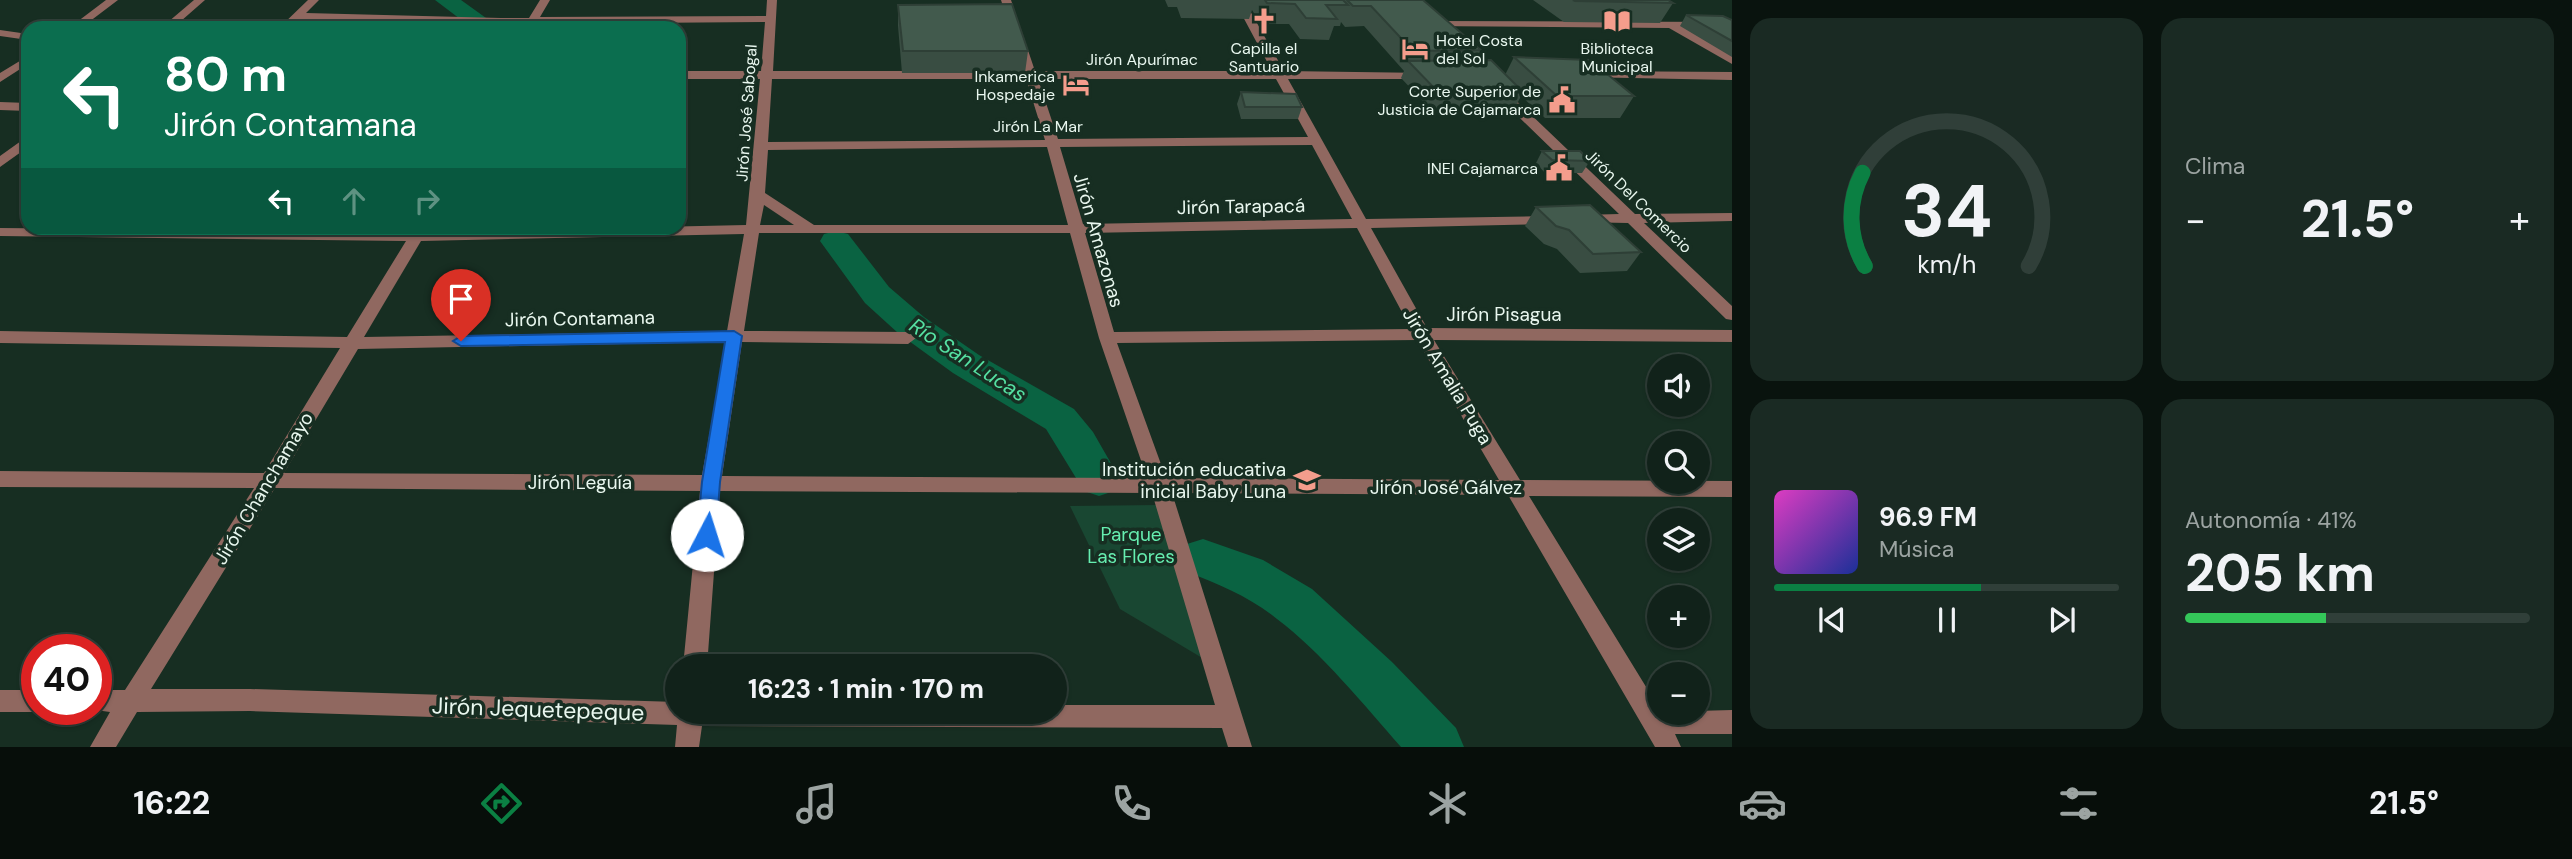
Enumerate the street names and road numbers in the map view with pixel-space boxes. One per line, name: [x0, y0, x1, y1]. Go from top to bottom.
street label: Jirón José Sabogal: [731, 44, 762, 182]
street label: Jirón Apurímac: [1086, 49, 1198, 70]
street label: Jirón La Mar: [993, 116, 1083, 137]
street label: Jirón Del Comercio: [1581, 145, 1697, 258]
street label: Jirón Amazonas: [1067, 170, 1130, 310]
street label: Jirón Tarapacá: [1177, 193, 1305, 220]
street label: Jirón Pisagua: [1446, 302, 1562, 327]
street label: Jirón Amalia Puga: [1397, 303, 1498, 449]
street label: Jirón Contamana: [505, 305, 655, 332]
street label: Jirón Chanchamayo: [208, 407, 319, 569]
street label: Jirón Leguía: [528, 470, 632, 495]
street label: Jirón José Gálvez: [1370, 475, 1522, 500]
street label: Jirón Jequetepeque: [431, 690, 645, 728]

